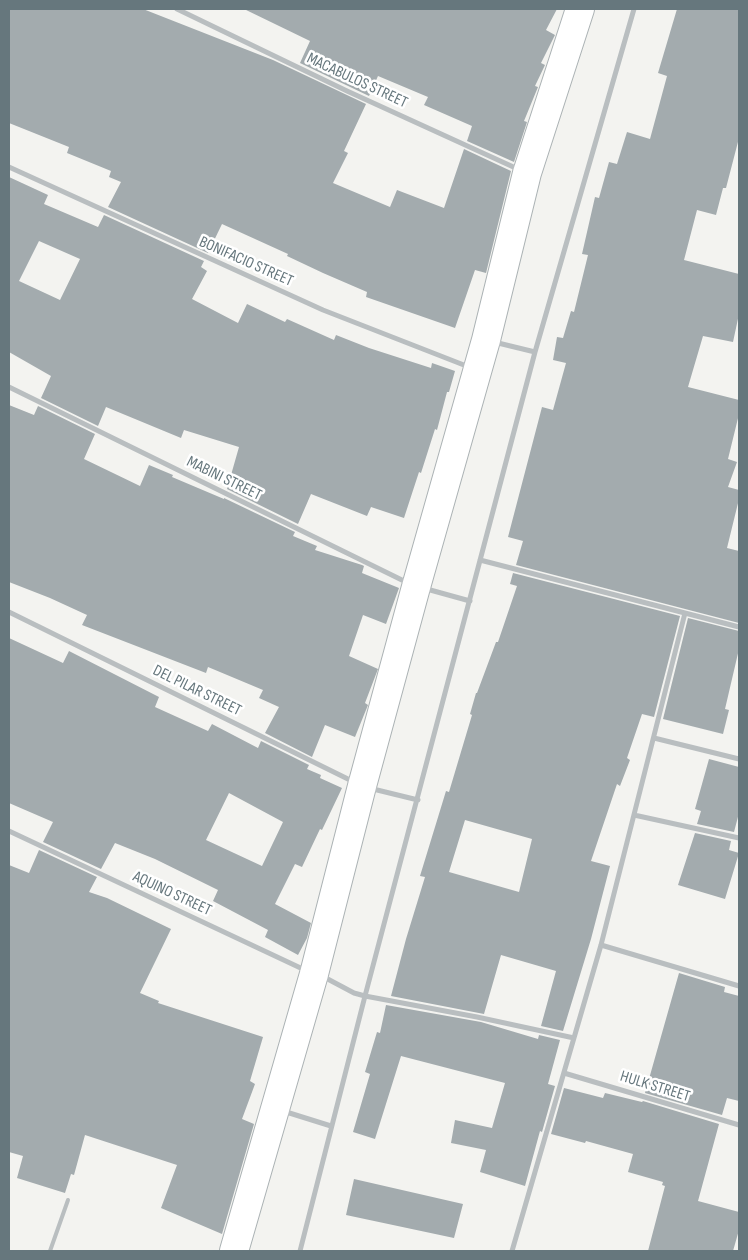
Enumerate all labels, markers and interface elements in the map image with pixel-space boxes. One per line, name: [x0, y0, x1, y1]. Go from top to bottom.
street label: MACABULOS STREET: [304, 49, 410, 113]
street label: BONIFACIO STREET: [196, 233, 296, 291]
street label: MABINI STREET: [183, 453, 265, 505]
street label: DEL PILAR STREET: [150, 661, 244, 721]
street label: AQUINO STREET: [130, 867, 214, 921]
street label: HULK STREET: [618, 1067, 692, 1107]

